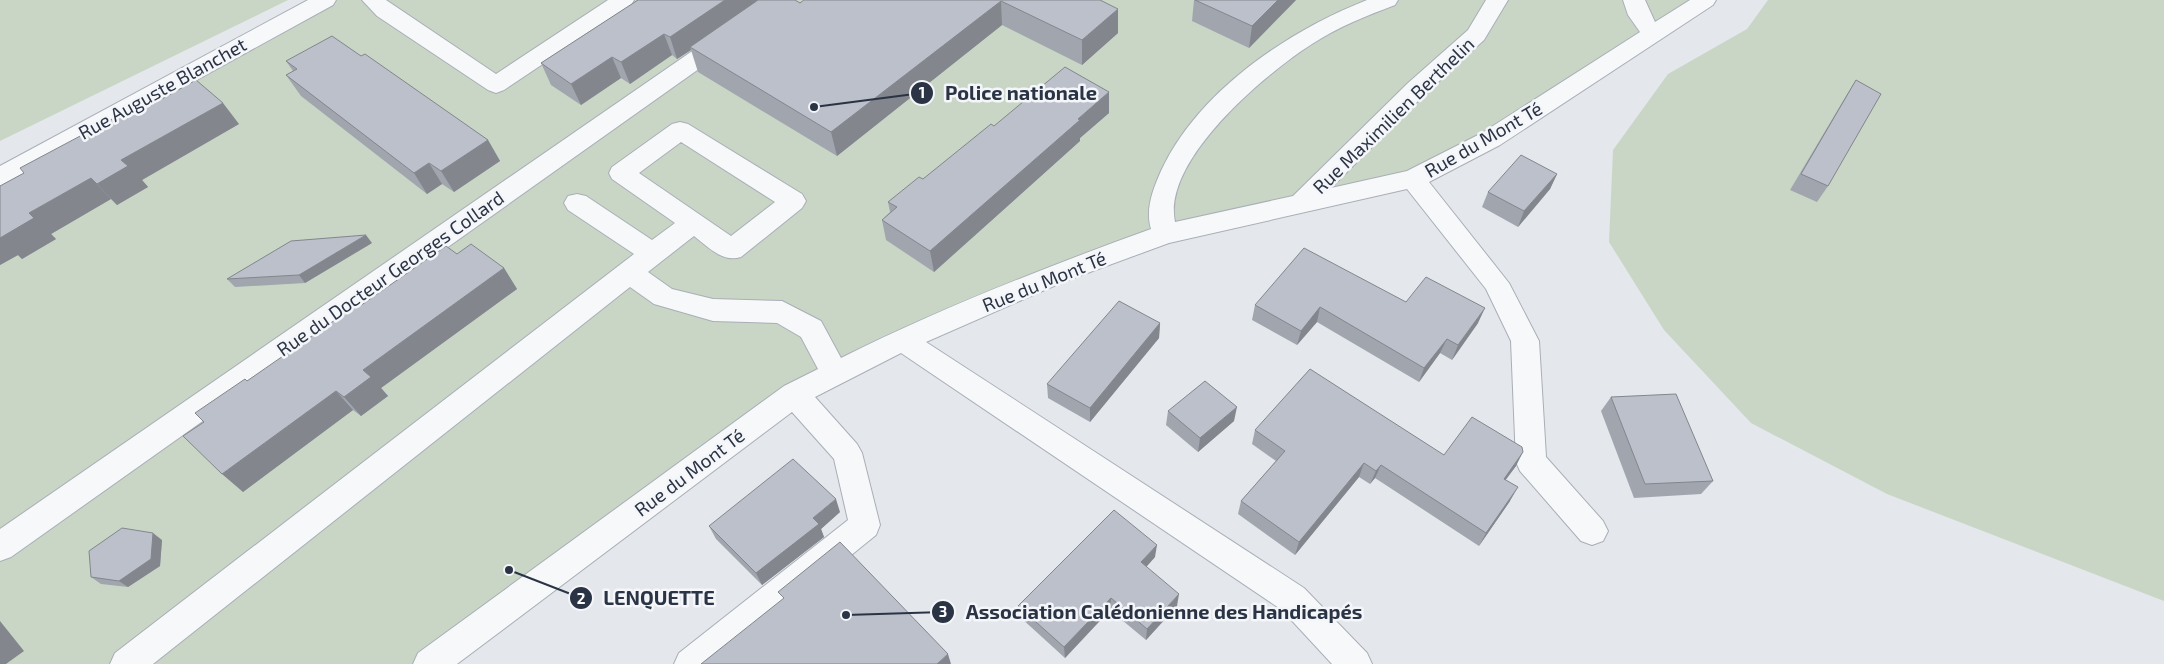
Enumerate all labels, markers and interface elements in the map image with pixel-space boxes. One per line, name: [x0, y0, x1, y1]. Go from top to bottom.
street label: Rue Auguste Blanchet: [74, 32, 250, 144]
street label: Rue Maximilien Berthelin: [1307, 32, 1479, 198]
callout: Police nationale: [910, 76, 1107, 111]
text: Police nationale: [945, 80, 1097, 104]
text: 1: [919, 83, 925, 101]
street label: Rue du Mont Té: [1420, 96, 1546, 182]
street label: Rue du Docteur Georges Collard: [272, 186, 508, 360]
street label: Rue du Mont Té: [979, 246, 1109, 316]
street label: Rue du Mont Té: [630, 423, 748, 521]
callout: LENQUETTE: [568, 581, 724, 616]
text: LENQUETTE: [603, 585, 715, 610]
text: 2: [577, 589, 586, 607]
callout: Association Calédonienne des Handicapés: [931, 595, 1372, 630]
text: Association Calédonienne des Handicapés: [966, 599, 1362, 623]
text: 3: [939, 602, 947, 620]

